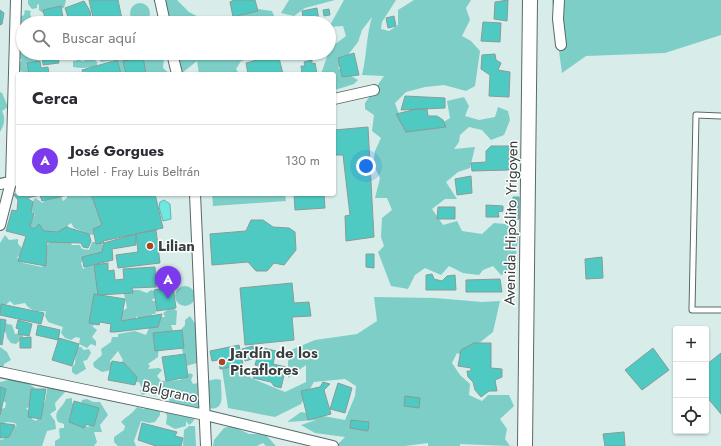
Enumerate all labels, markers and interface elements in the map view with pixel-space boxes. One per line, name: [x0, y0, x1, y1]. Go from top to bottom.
search box: [16, 16, 336, 60]
icon: search: [30, 27, 52, 49]
text: Buscar aquí: [62, 27, 136, 49]
text: Cerca: [32, 86, 78, 110]
text: José Gorgues: [70, 140, 164, 162]
street label: Avenida Hipólito Yrigoyen: [499, 140, 523, 306]
text: A: [40, 151, 50, 170]
text: 130 m: [285, 151, 320, 170]
your location: [356, 156, 376, 176]
text: Hotel · Fray Luis Beltrán: [70, 162, 200, 181]
place label: Lilian: [158, 235, 195, 257]
marker: Lilian: [145, 241, 155, 251]
pin: A: [155, 266, 181, 299]
map controls: [673, 326, 709, 434]
button: +: [673, 326, 709, 362]
place label: Jardín de los Picaflores: [227, 342, 318, 381]
marker: Jardín de los Picaflores: [217, 357, 227, 367]
button: −: [673, 362, 709, 398]
street label: Belgrano: [140, 375, 200, 409]
button: locate: [673, 398, 709, 434]

